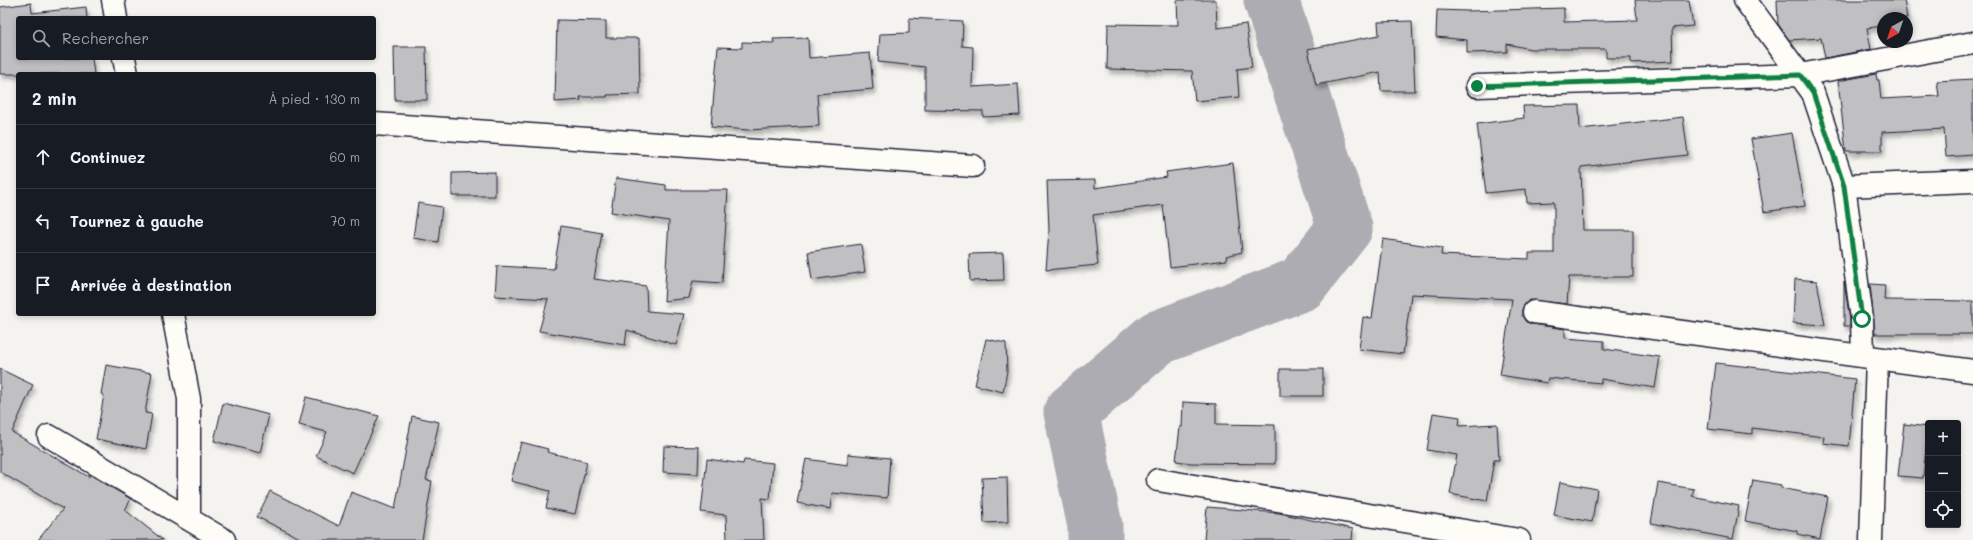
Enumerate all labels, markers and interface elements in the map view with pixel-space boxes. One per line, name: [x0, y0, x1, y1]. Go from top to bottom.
north arrow: [1877, 12, 1913, 48]
search box: [16, 16, 376, 60]
icon: search: [30, 27, 52, 49]
text: Rechercher: [62, 28, 149, 48]
route end: [1468, 77, 1486, 95]
text: 2 min: [32, 87, 77, 109]
text: À pied · 130 m: [269, 90, 360, 107]
icon: ahead: [32, 146, 54, 168]
text: Continuez: [70, 147, 145, 167]
text: 60 m: [330, 148, 360, 165]
icon: left: [32, 210, 54, 232]
text: Tournez à gauche: [70, 211, 204, 231]
text: 70 m: [330, 212, 360, 229]
icon: arrive: [32, 274, 54, 296]
text: Arrivée à destination: [70, 275, 232, 295]
route start: [1853, 310, 1871, 328]
map controls: [1925, 420, 1961, 528]
button: +: [1925, 420, 1961, 456]
button: −: [1925, 456, 1961, 492]
button: locate: [1925, 492, 1961, 528]

